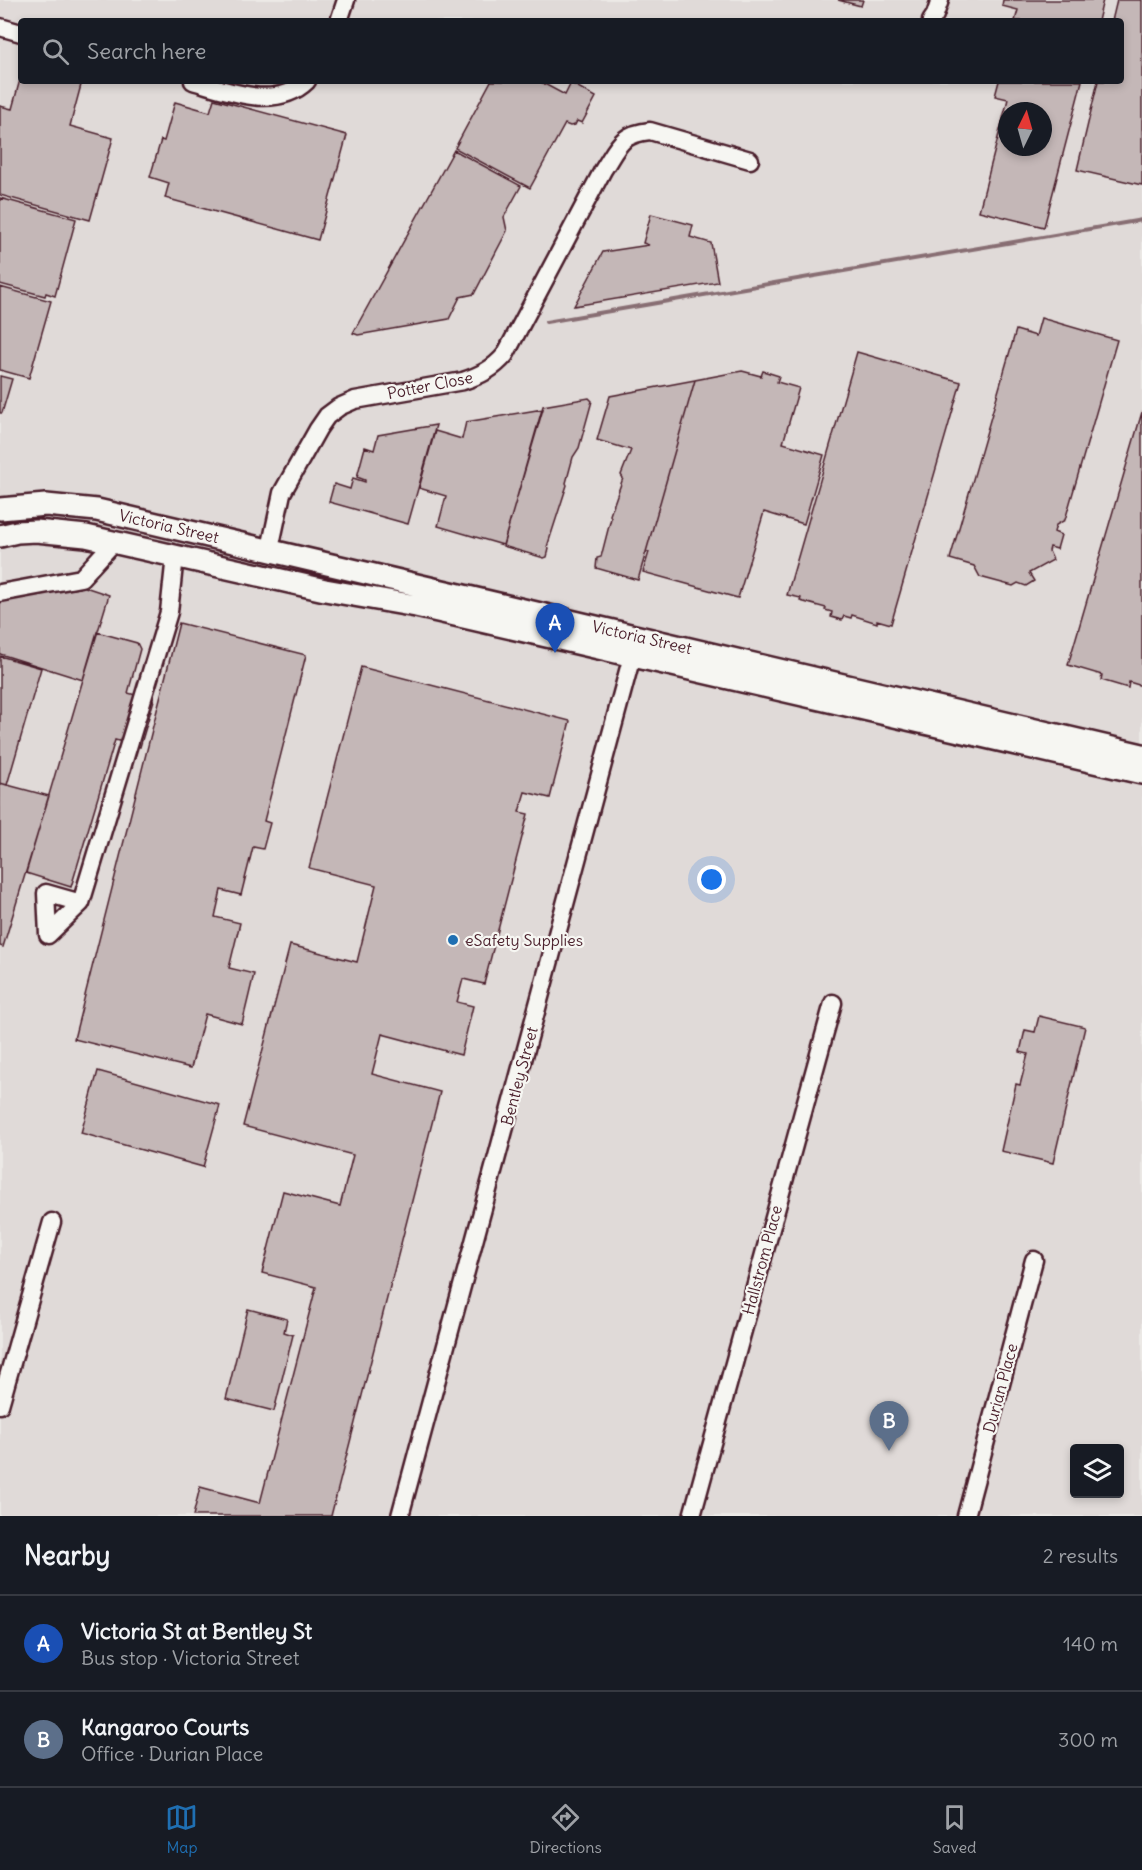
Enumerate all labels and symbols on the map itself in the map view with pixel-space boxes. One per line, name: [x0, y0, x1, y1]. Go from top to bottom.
north arrow: [998, 102, 1052, 156]
street label: Potter Close: [386, 367, 474, 403]
street label: Victoria Street: [117, 505, 221, 547]
pin: A: [536, 604, 574, 653]
street label: Victoria Street: [590, 616, 694, 658]
your location: [697, 865, 726, 894]
place label: eSafety Supplies: [465, 930, 583, 950]
marker: eSafety Supplies: [446, 933, 460, 947]
street label: Bentley Street: [496, 1024, 542, 1128]
street label: Hallstrom Place: [738, 1203, 786, 1317]
street label: Durian Place: [978, 1341, 1022, 1435]
pin: B: [870, 1402, 908, 1451]

